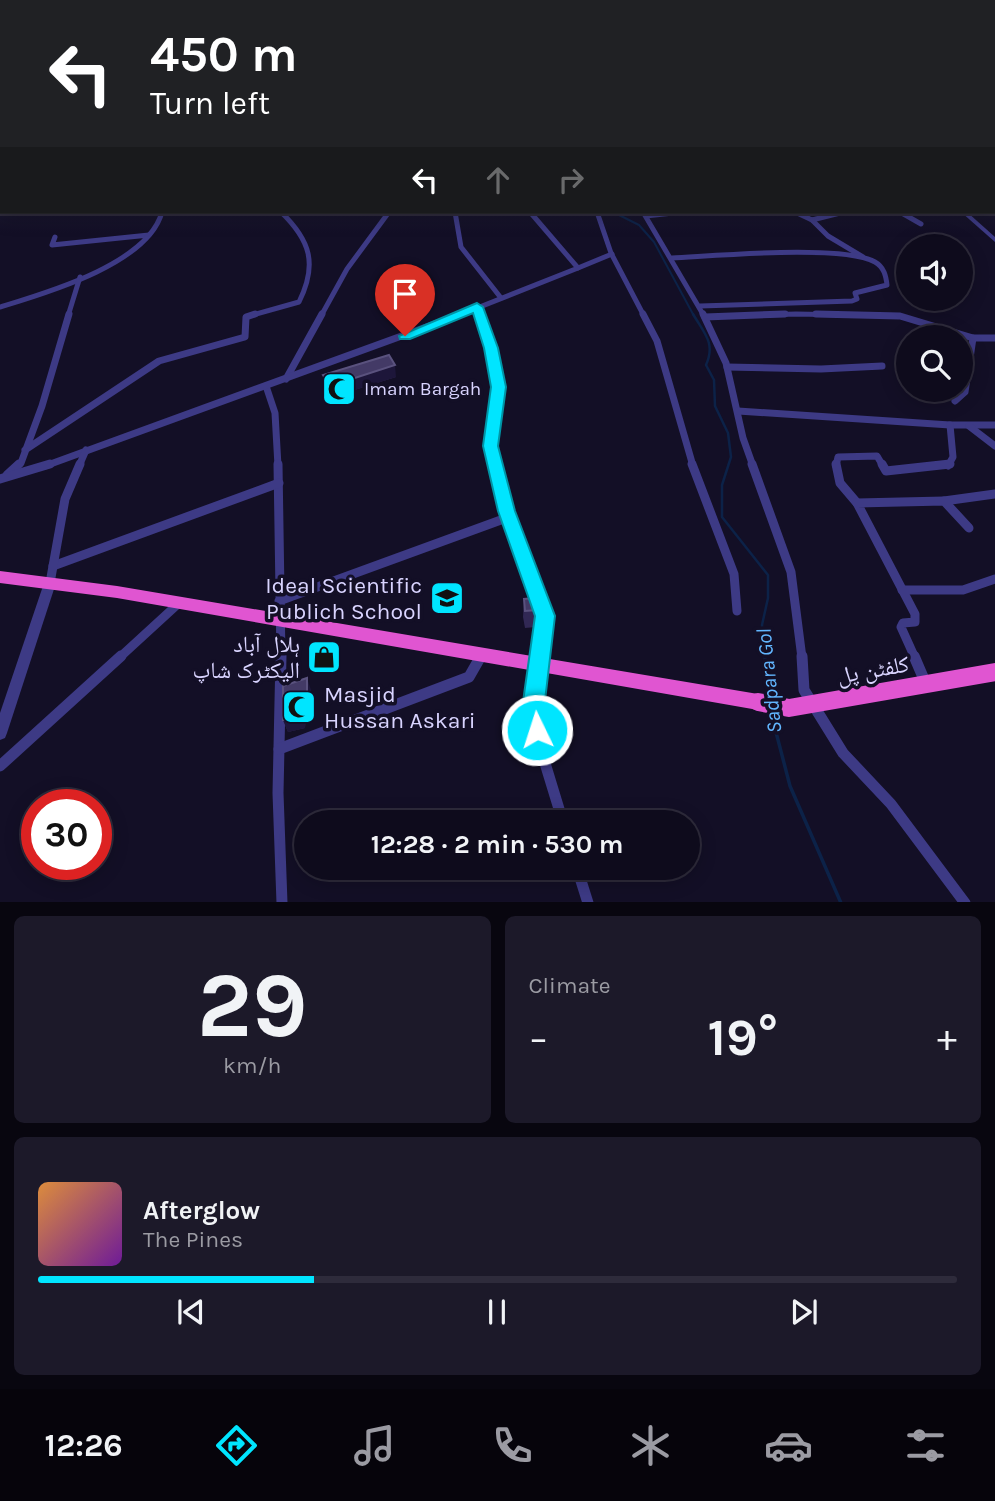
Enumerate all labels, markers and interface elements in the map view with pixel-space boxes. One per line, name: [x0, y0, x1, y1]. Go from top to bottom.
text: 450 m: [150, 26, 298, 83]
icon: left: [35, 28, 126, 119]
text: Turn left: [150, 85, 270, 122]
icon: left: [406, 161, 444, 199]
icon: ahead: [479, 161, 517, 199]
icon: right: [552, 161, 590, 199]
map controls: [896, 234, 973, 402]
button: sound: [896, 234, 973, 311]
pin: [375, 264, 435, 336]
icon: arrive: [386, 275, 424, 313]
button: search: [896, 325, 973, 402]
mosque icon: Imam Bargah: [320, 370, 358, 408]
place label: Imam Bargah: [364, 378, 481, 400]
place label: Ideal Scientific Publich School: [265, 572, 422, 625]
school or university icon: Ideal Scientific Publich School: [428, 579, 466, 617]
water label: Sadpara Gol: [752, 627, 786, 735]
place label: ہلال آباد الیکٹرک شاپ: [192, 631, 300, 684]
shop icon: ہلال آباد الیکٹرک شاپ: [305, 638, 343, 676]
street label: کلفٹن پل: [835, 650, 912, 690]
place label: Masjid Hussan Askari: [324, 681, 476, 734]
mosque icon: Masjid Hussan Askari: [280, 688, 318, 726]
position arrow: [500, 693, 574, 767]
speed limit sign: 30: [21, 789, 112, 880]
text: 12:28 · 2 min · 530 m: [371, 829, 623, 860]
text: 29: [197, 953, 308, 1059]
text: Climate: [529, 972, 611, 999]
text: 19°: [708, 1007, 778, 1068]
text: −: [529, 1016, 548, 1061]
text: +: [937, 1016, 957, 1061]
text: km/h: [223, 1052, 281, 1079]
text: Afterglow: [143, 1195, 260, 1226]
text: The Pines: [143, 1226, 243, 1253]
icon: previous: [172, 1293, 210, 1331]
icon: pause: [478, 1293, 516, 1331]
icon: next: [785, 1293, 823, 1331]
icon: directions: [212, 1421, 261, 1470]
icon: music: [350, 1421, 399, 1470]
icon: phone: [488, 1421, 537, 1470]
icon: climate: [626, 1421, 675, 1470]
icon: car: [764, 1421, 813, 1470]
icon: filters: [901, 1421, 950, 1470]
text: 12:26: [44, 1427, 123, 1464]

